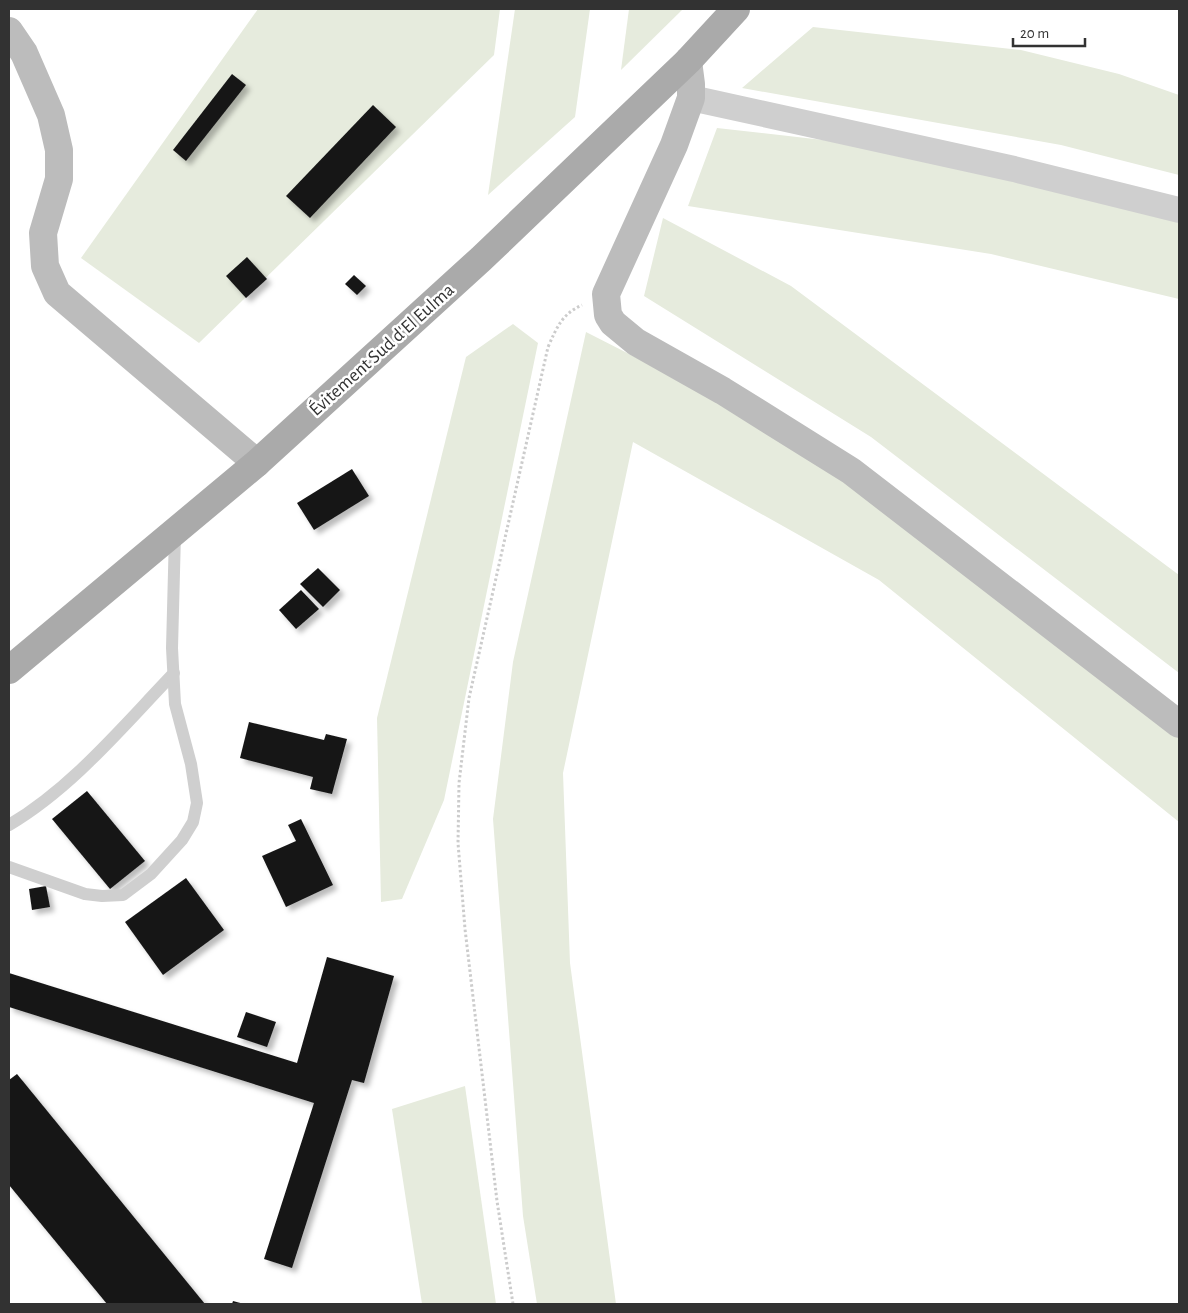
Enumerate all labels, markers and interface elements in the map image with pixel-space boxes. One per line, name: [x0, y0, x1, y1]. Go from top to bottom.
scale bar: [1013, 15, 1086, 47]
text: 20 m: [1020, 26, 1049, 41]
street label: Évitement Sud d'El Eulma: [305, 279, 458, 420]

